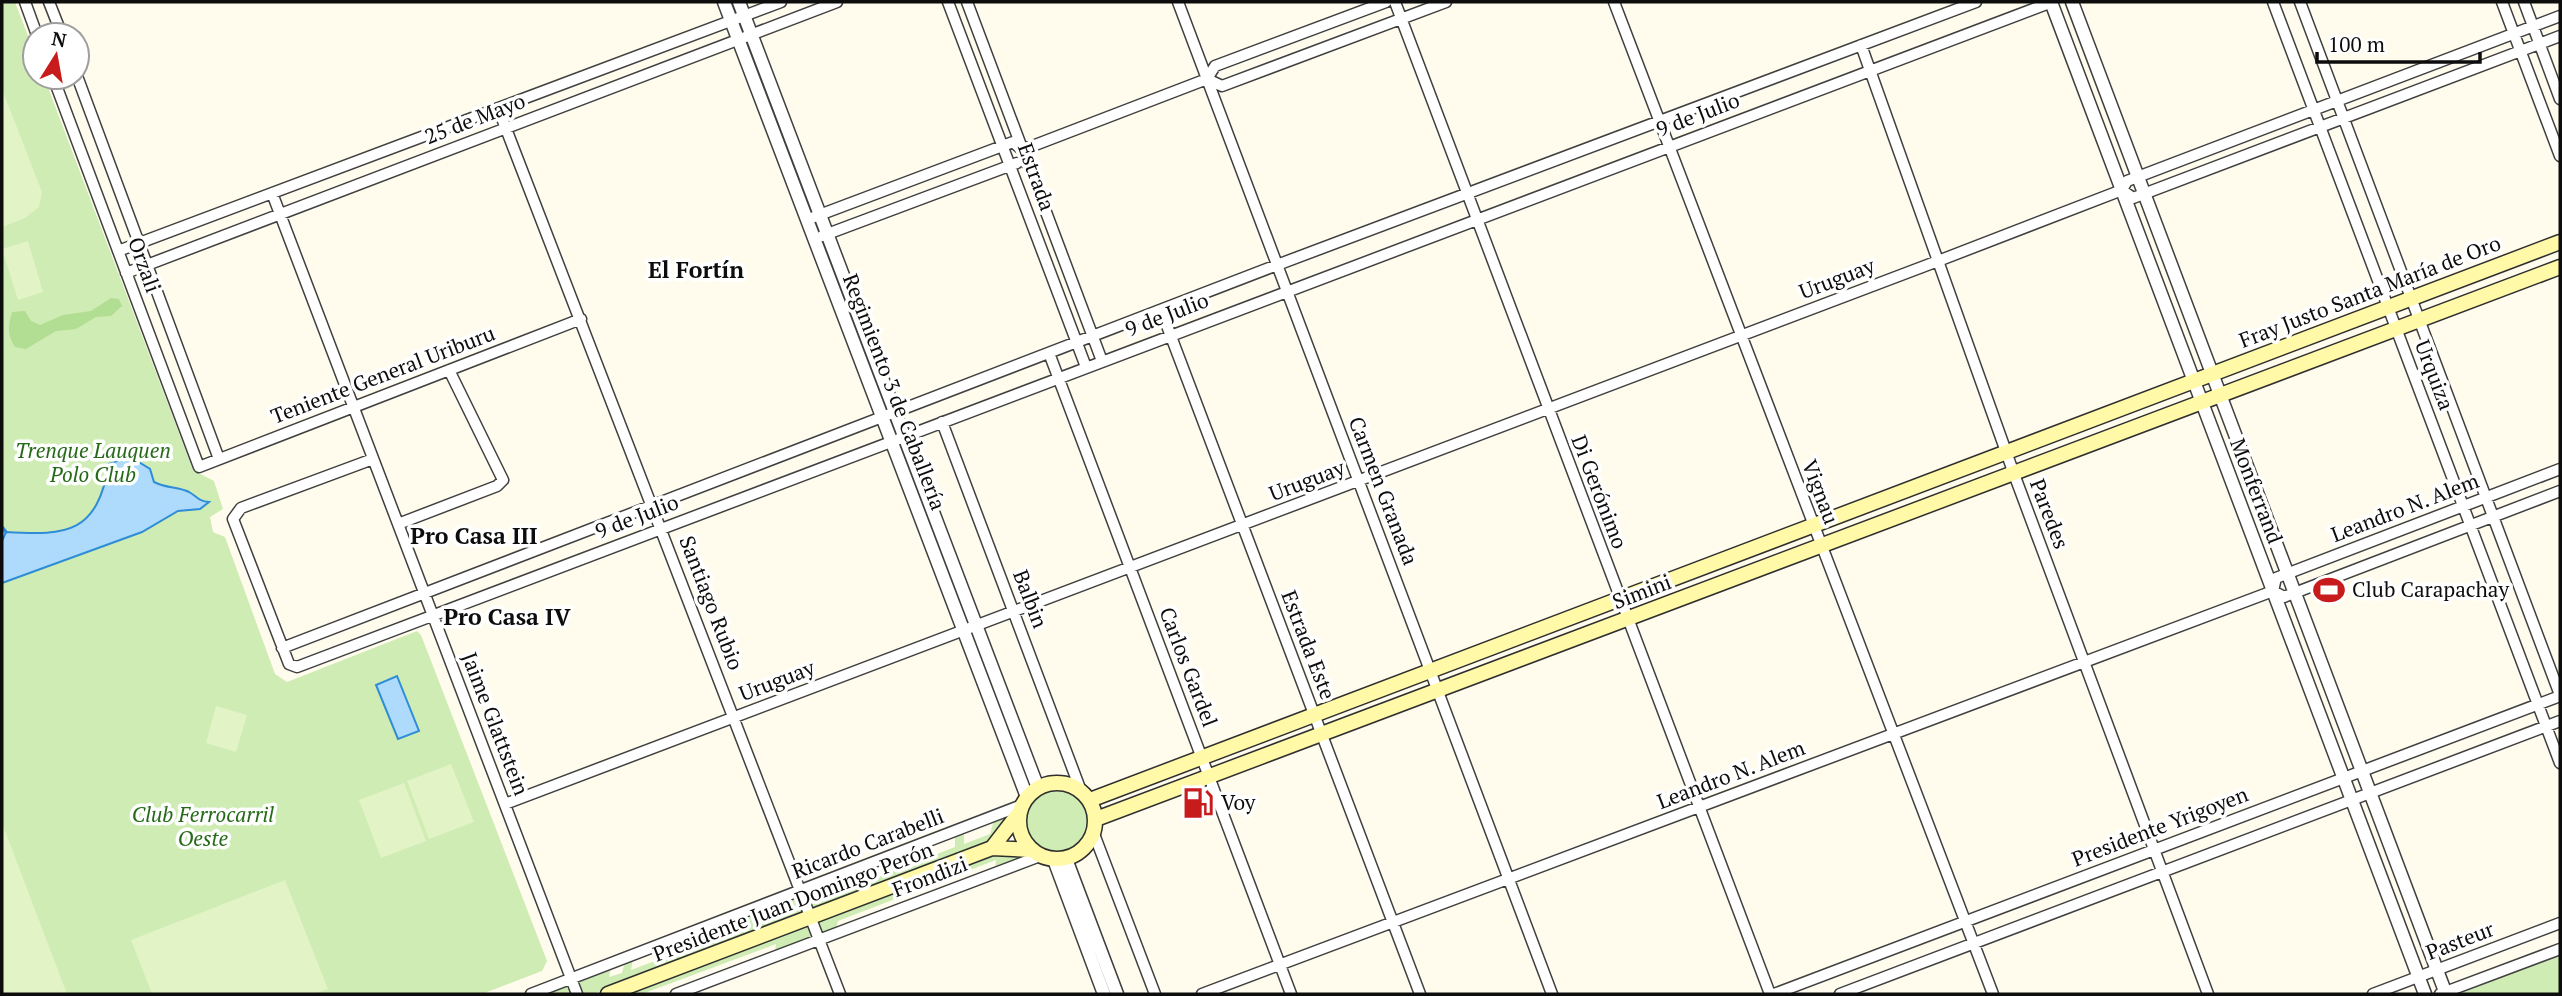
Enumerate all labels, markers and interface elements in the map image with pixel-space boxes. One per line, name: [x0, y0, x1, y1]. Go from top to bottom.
north arrow: [21, 21, 91, 91]
scale bar: [2317, 21, 2480, 65]
text: N: [50, 25, 69, 53]
text: 100 m: [2328, 30, 2385, 58]
street label: 9 de Julio: [1652, 85, 1743, 143]
street label: 25 de Mayo: [420, 86, 529, 150]
street label: Estrada: [1012, 139, 1062, 215]
street label: Fray Justo Santa María de Oro: [2235, 228, 2504, 354]
street label: Orzali: [122, 233, 168, 296]
street label: Uruguay: [1795, 251, 1879, 305]
district label: El Fortín: [648, 254, 744, 285]
street label: Regimiento 3 de Caballería: [837, 270, 953, 514]
street label: 9 de Julio: [1121, 285, 1212, 343]
street label: Teniente General Uriburu: [267, 318, 499, 430]
street label: Urquiza: [2409, 336, 2461, 414]
street label: Carmen Granada: [1343, 412, 1425, 569]
street label: Di Gerónimo: [1565, 431, 1634, 552]
street label: Monferrand: [2224, 434, 2290, 548]
park label: Trenque Lauquen Polo Club: [15, 436, 171, 488]
street label: Uruguay: [1265, 453, 1349, 507]
street label: Vignau: [1796, 455, 1846, 528]
street label: Leandro N. Alem: [2327, 466, 2483, 548]
street label: Paredes: [2024, 475, 2076, 553]
street label: 9 de Julio: [591, 487, 682, 545]
district label: Pro Casa III: [410, 520, 538, 551]
street label: Santiago Rubio: [673, 532, 750, 674]
street label: Balbin: [1007, 566, 1055, 632]
street label: Simini: [1608, 567, 1675, 615]
sports icon: Club Carapachay: [2312, 573, 2346, 607]
place label: Club Carapachay: [2352, 575, 2509, 603]
street label: Estrada Este: [1275, 586, 1343, 703]
district label: Pro Casa IV: [443, 601, 571, 632]
street label: Carlos Gardel: [1153, 603, 1225, 730]
street label: Jaime Glattstein: [456, 648, 536, 800]
street label: Uruguay: [735, 653, 819, 707]
street label: Leandro N. Alem: [1653, 733, 1809, 815]
street label: Presidente Yrigoyen: [2068, 779, 2252, 873]
fuel station icon: Voy: [1181, 786, 1215, 820]
place label: Voy: [1221, 788, 1256, 816]
park label: Club Ferrocarril Oeste: [132, 800, 274, 852]
street label: Ricardo Carabelli: [788, 801, 947, 885]
street label: Presidente Juan Domingo Perón: [649, 834, 937, 968]
street label: Frondizi: [888, 849, 971, 903]
street label: Pasteur: [2422, 914, 2498, 966]

